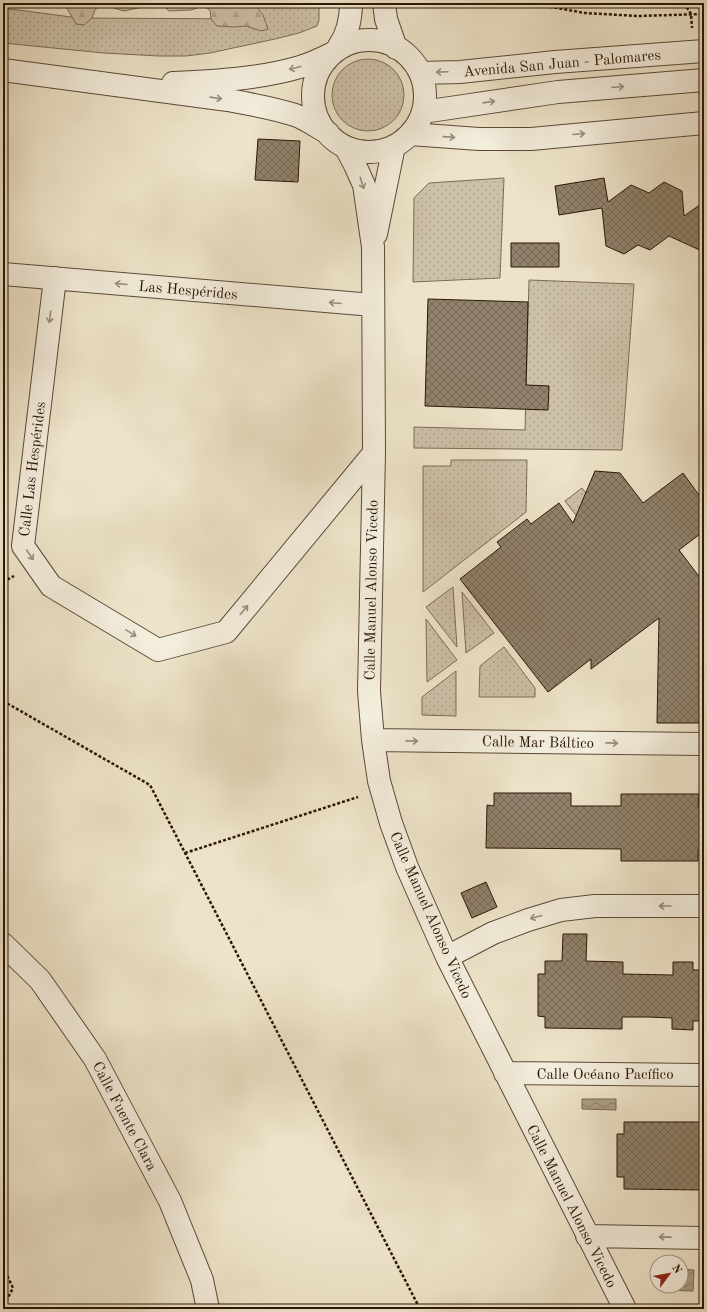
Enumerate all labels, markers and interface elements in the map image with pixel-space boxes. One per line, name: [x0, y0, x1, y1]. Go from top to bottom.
street label: Avenida San Juan - Palomares: [463, 48, 661, 81]
one-way arrow: [289, 64, 302, 72]
one-way arrow: [436, 69, 449, 76]
one-way arrow: [611, 84, 624, 91]
one-way arrow: [209, 95, 222, 102]
one-way arrow: [482, 98, 495, 106]
one-way arrow: [572, 131, 585, 138]
one-way arrow: [442, 133, 455, 140]
one-way arrow: [359, 177, 366, 190]
one-way arrow: [115, 280, 128, 288]
street label: Las Hespérides: [138, 280, 238, 303]
one-way arrow: [329, 299, 342, 306]
one-way arrow: [47, 310, 54, 323]
street label: Calle Las Hespérides: [18, 401, 49, 538]
street label: Calle Manuel Alonso Vicedo: [363, 500, 382, 681]
one-way arrow: [26, 550, 34, 561]
one-way arrow: [240, 605, 248, 616]
one-way arrow: [125, 630, 137, 638]
street label: Calle Mar Báltico: [482, 735, 594, 752]
one-way arrow: [405, 737, 418, 745]
one-way arrow: [605, 739, 618, 747]
street label: Calle Manuel Alonso Vicedo: [386, 830, 473, 1001]
one-way arrow: [659, 902, 672, 910]
one-way arrow: [530, 914, 543, 921]
street label: Calle Fuente Clara: [89, 1060, 159, 1174]
street label: Calle Océano Pacífico: [536, 1068, 674, 1083]
street label: Calle Manuel Alonso Vicedo: [523, 1123, 618, 1291]
one-way arrow: [659, 1233, 672, 1241]
north arrow: [649, 1254, 689, 1294]
text: N: [669, 1263, 683, 1276]

